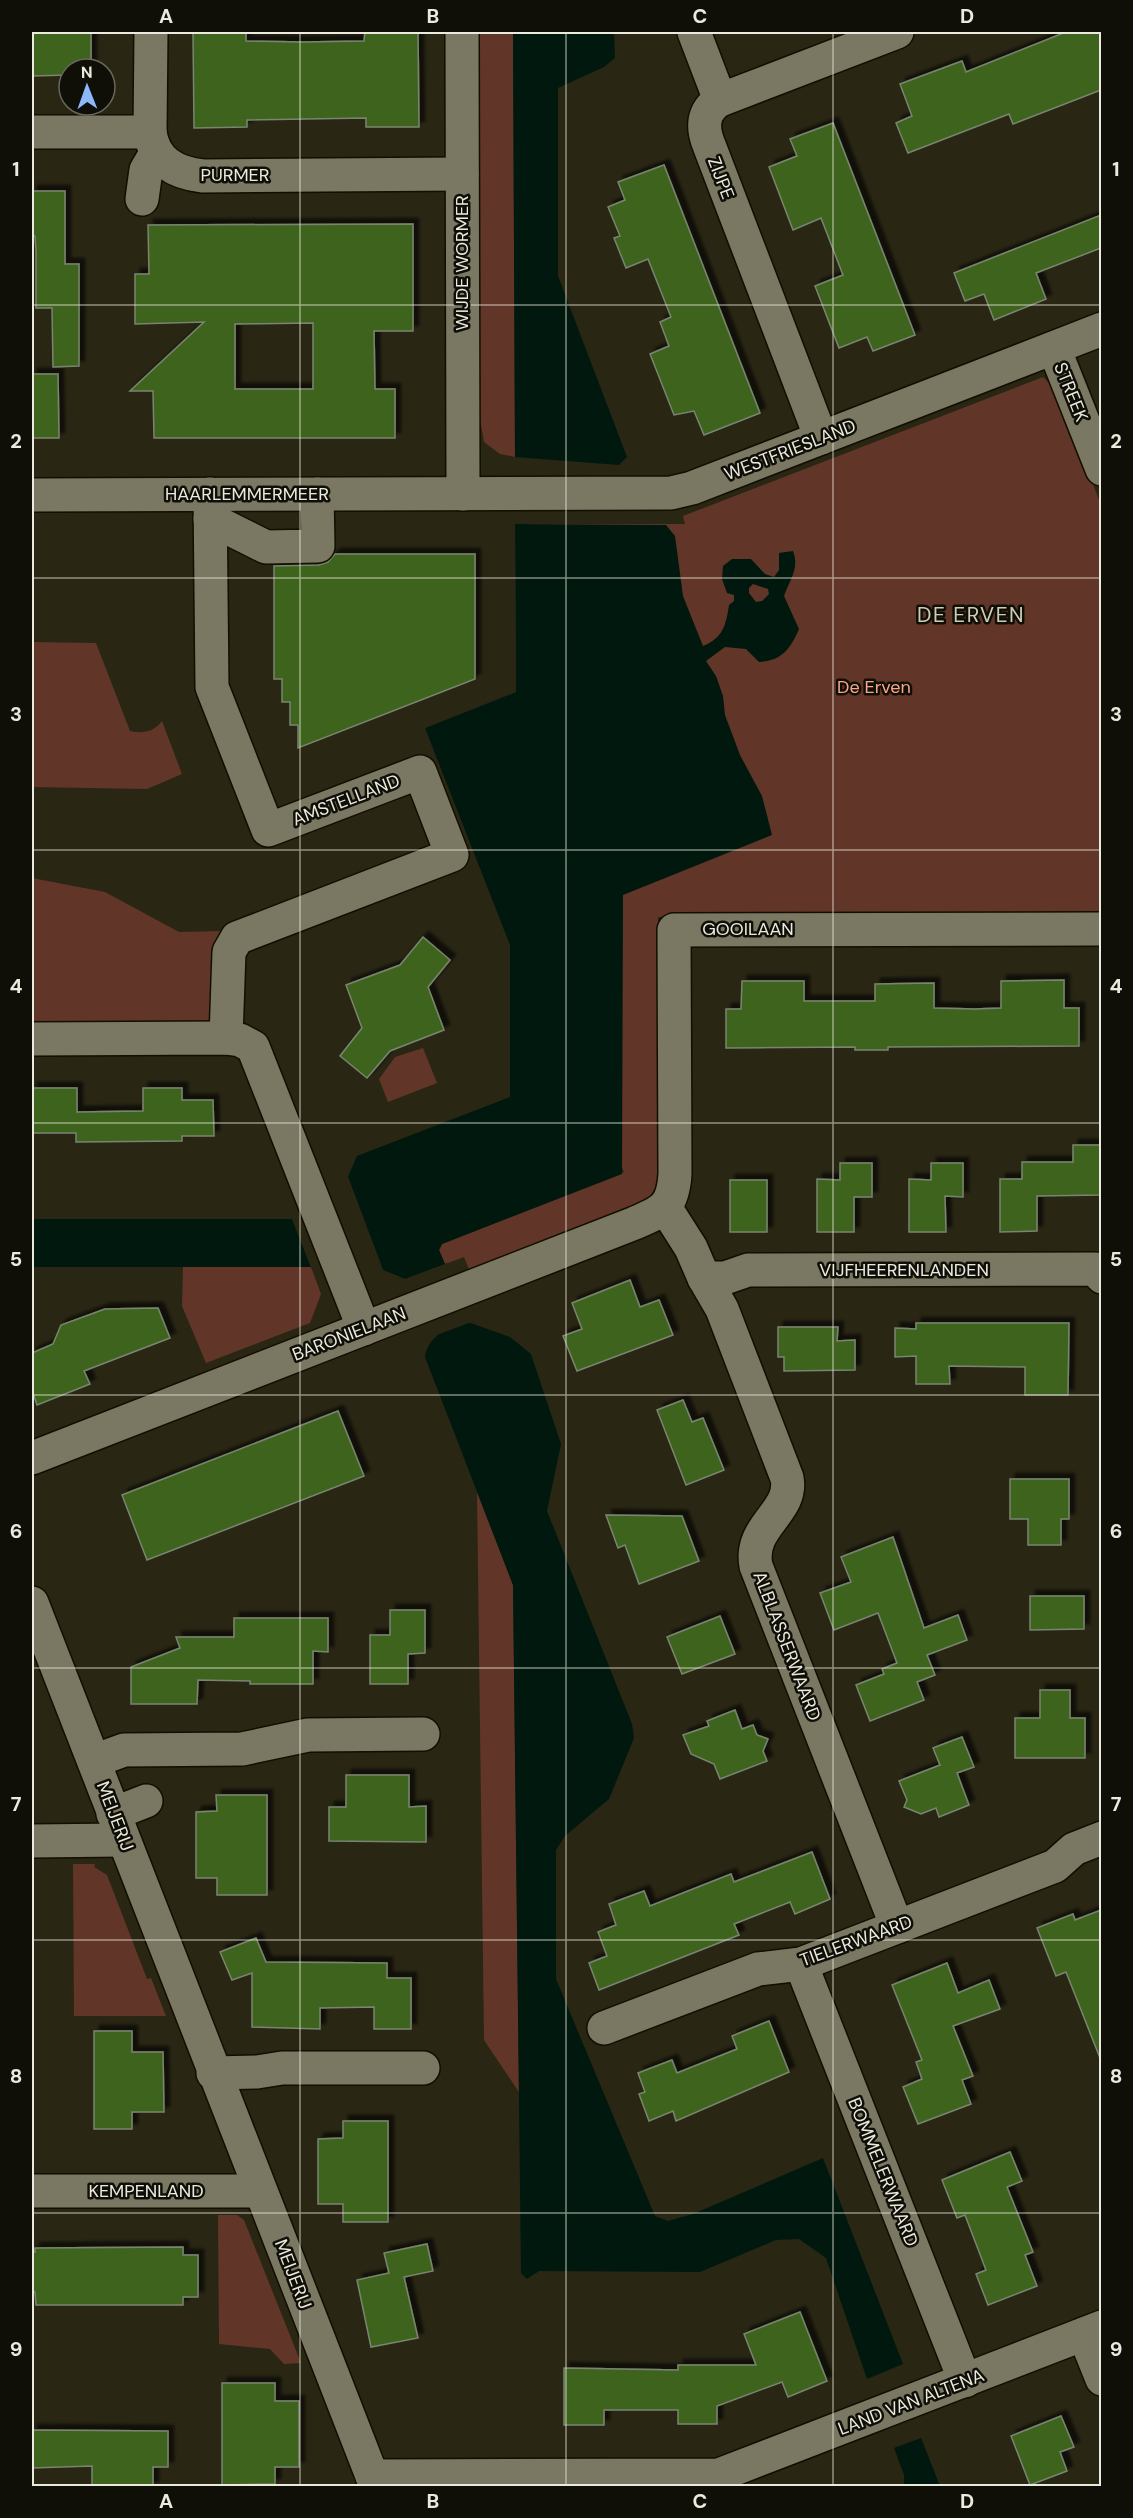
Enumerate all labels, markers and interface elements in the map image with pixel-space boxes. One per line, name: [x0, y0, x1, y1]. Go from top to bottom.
text: A: [159, 3, 173, 29]
text: B: [427, 3, 439, 29]
text: C: [693, 3, 707, 29]
text: D: [960, 3, 974, 29]
north arrow: [57, 57, 117, 117]
text: N: [81, 62, 93, 83]
street label: ZIJPE: [702, 153, 740, 203]
text: 1: [12, 156, 20, 182]
text: 1: [1112, 156, 1120, 182]
street label: PURMER: [201, 163, 269, 187]
street label: WIJDE WORMER: [450, 195, 474, 331]
street label: STREEK: [1048, 359, 1094, 426]
street label: WESTFRIESLAND: [721, 414, 859, 486]
text: 2: [10, 428, 22, 454]
text: 2: [1110, 428, 1122, 454]
street label: HAARLEMMERMEER: [165, 482, 329, 506]
district label: DE ERVEN: [917, 601, 1025, 629]
park label: De Erven: [837, 675, 911, 699]
text: 3: [10, 701, 22, 727]
text: 3: [1110, 701, 1122, 727]
street label: AMSTELLAND: [289, 769, 403, 831]
street label: GOOILAAN: [702, 917, 794, 941]
text: 4: [10, 973, 23, 999]
text: 4: [1110, 973, 1123, 999]
text: 5: [10, 1246, 22, 1272]
text: 5: [1110, 1246, 1122, 1272]
street label: VIJFHEERENLANDEN: [819, 1258, 989, 1282]
street label: BARONIELAAN: [289, 1301, 409, 1367]
text: 6: [10, 1518, 22, 1544]
text: 6: [1110, 1518, 1122, 1544]
street label: ALBLASSERWAARD: [747, 1568, 827, 1724]
street label: MEIJERIJ: [91, 1778, 139, 1854]
text: 7: [11, 1791, 22, 1817]
text: 7: [1111, 1791, 1122, 1817]
street label: TIELERWAARD: [797, 1910, 915, 1972]
text: 8: [10, 2063, 22, 2089]
text: 8: [1110, 2063, 1122, 2089]
street label: BOMMELERWAARD: [842, 2094, 924, 2250]
street label: KEMPENLAND: [88, 2179, 204, 2203]
street label: MEIJERIJ: [269, 2236, 317, 2312]
text: 9: [10, 2336, 22, 2362]
text: 9: [1110, 2336, 1122, 2362]
street label: LAND VAN ALTENA: [835, 2363, 988, 2441]
text: A: [159, 2488, 173, 2514]
text: B: [427, 2488, 439, 2514]
text: C: [693, 2488, 707, 2514]
text: D: [960, 2488, 974, 2514]

